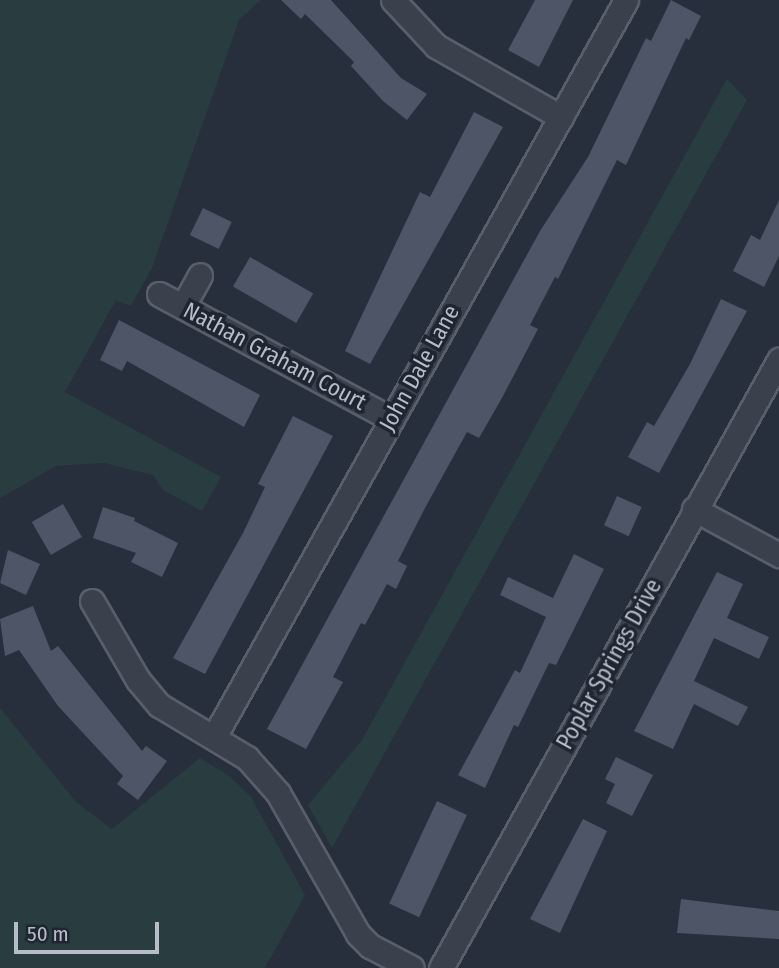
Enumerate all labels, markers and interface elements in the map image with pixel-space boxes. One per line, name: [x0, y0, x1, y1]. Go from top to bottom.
street label: Nathan Graham Court: [179, 296, 371, 416]
street label: John Dale Lane: [373, 300, 465, 436]
street label: Poplar Springs Drive: [551, 574, 667, 754]
scale bar: [18, 908, 163, 952]
text: 50 m: [27, 921, 69, 947]

